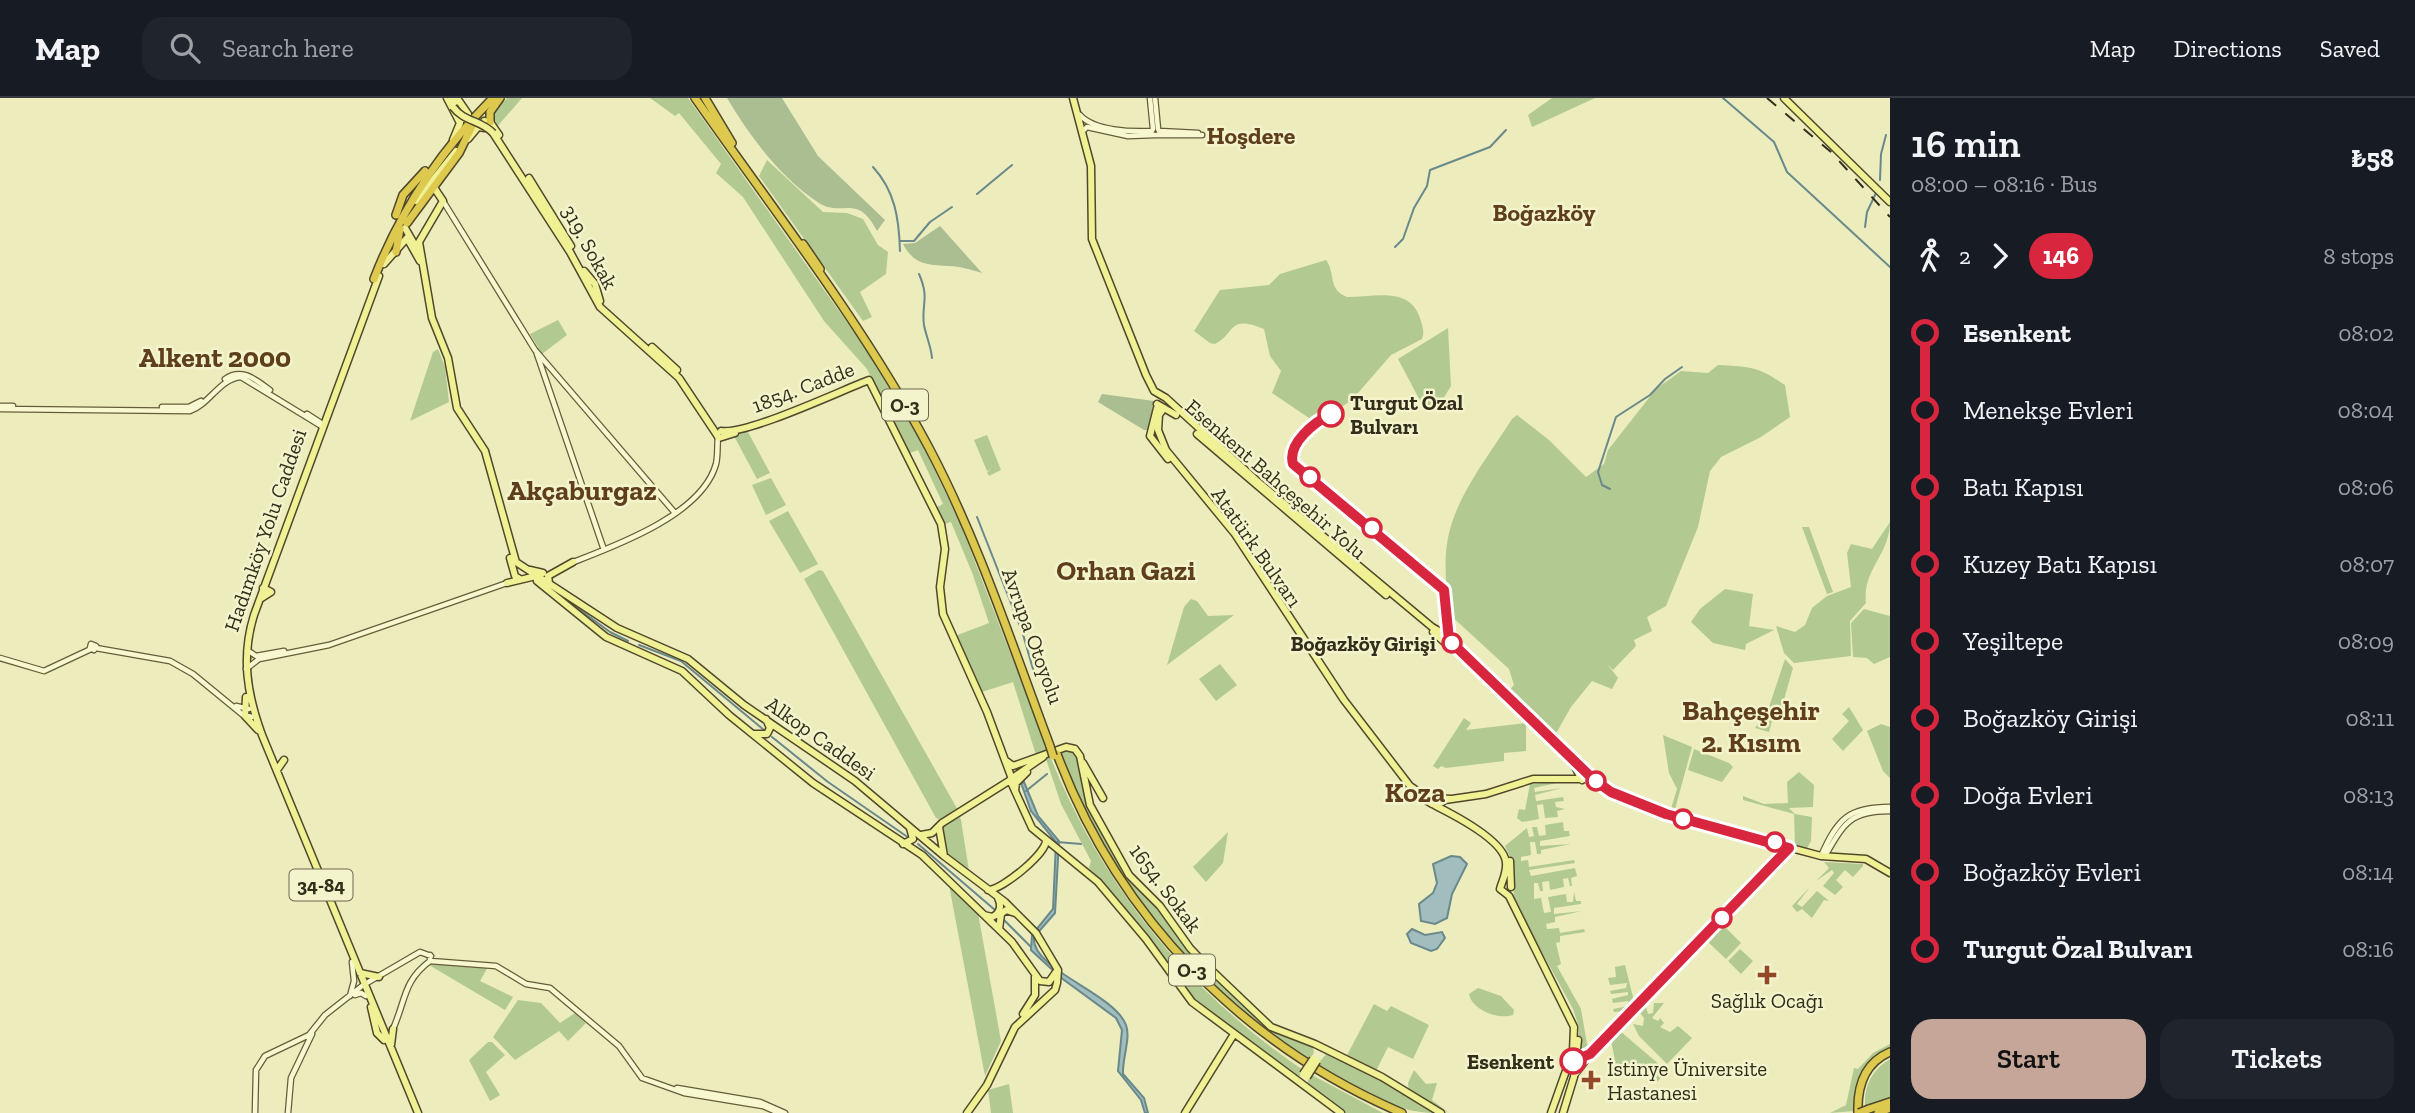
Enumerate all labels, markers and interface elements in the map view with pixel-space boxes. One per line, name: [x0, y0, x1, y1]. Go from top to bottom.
search box: [142, 17, 632, 80]
text: Map: [35, 29, 100, 68]
icon: search: [166, 29, 204, 67]
text: Search here: [222, 32, 354, 64]
text: Map: [2090, 34, 2136, 63]
text: Directions: [2174, 34, 2282, 63]
text: Saved: [2320, 34, 2380, 63]
district label: Hoşdere: [1207, 121, 1296, 150]
text: 16 min: [1911, 121, 2021, 167]
text: ₺58: [2351, 142, 2394, 174]
text: 08:00 – 08:16 · Bus: [1911, 170, 2097, 198]
district label: Boğazköy: [1493, 198, 1596, 227]
street label: 319. Sokak: [557, 200, 623, 294]
icon: walk: [1911, 237, 1949, 275]
icon: forward: [1981, 237, 2019, 275]
text: 146: [2043, 241, 2079, 270]
text: 2: [1959, 242, 1971, 270]
text: 8 stops: [2323, 242, 2394, 270]
text: Esenkent: [1963, 317, 2071, 349]
text: 08:02: [2338, 319, 2394, 347]
district label: Alkent 2000: [139, 341, 291, 374]
street label: 1854. Cadde: [748, 356, 858, 418]
road number: O-3: [882, 390, 928, 420]
place label: Turgut Özal Bulvarı: [1350, 390, 1463, 439]
street label: Esenkent Bahçeşehir Yolu: [1181, 394, 1372, 564]
text: Menekşe Evleri: [1963, 394, 2133, 426]
text: 08:04: [2338, 396, 2394, 424]
marker: Turgut Özal Bulvarı: [1318, 401, 1344, 427]
street label: Hadımköy Yolu Caddesi: [219, 425, 311, 635]
unlabelled marker: [1300, 467, 1320, 487]
text: Batı Kapısı: [1963, 471, 2084, 503]
text: 08:06: [2338, 473, 2394, 501]
district label: Akçaburgaz: [507, 474, 657, 507]
street label: Atatürk Bulvarı: [1206, 482, 1308, 612]
unlabelled marker: [1362, 518, 1382, 538]
text: Kuzey Batı Kapısı: [1963, 548, 2157, 580]
text: 08:07: [2339, 550, 2394, 578]
district label: Orhan Gazi: [1056, 554, 1196, 587]
street label: Avrupa Otoyolu: [997, 565, 1069, 707]
text: Yeşiltepe: [1963, 625, 2063, 657]
text: 08:09: [2338, 627, 2394, 655]
place label: Boğazköy Girişi: [1291, 631, 1436, 656]
marker: Boğazköy Girişi: [1442, 633, 1462, 653]
street label: Alkop Caddesi: [761, 691, 881, 785]
district label: Bahçeşehir 2. Kısım: [1682, 694, 1820, 759]
text: Boğazköy Girişi: [1963, 702, 2138, 734]
text: 08:11: [2346, 704, 2394, 732]
unlabelled marker: [1586, 771, 1606, 791]
district label: Koza: [1385, 776, 1445, 809]
text: Doğa Evleri: [1963, 779, 2093, 811]
text: 08:13: [2343, 781, 2394, 809]
unlabelled marker: [1673, 809, 1693, 829]
unlabelled marker: [1765, 832, 1785, 852]
street label: 1654. Sokak: [1125, 839, 1207, 937]
text: Boğazköy Evleri: [1963, 856, 2141, 888]
text: 08:14: [2342, 858, 2394, 886]
road number: 34-84: [290, 870, 352, 900]
unlabelled marker: [1712, 908, 1732, 928]
text: Turgut Özal Bulvarı: [1963, 933, 2193, 965]
text: 08:16: [2342, 935, 2394, 963]
road number: O-3: [1169, 954, 1215, 986]
marker: Sağlık Ocağı: [1757, 965, 1777, 985]
place label: Sağlık Ocağı: [1711, 988, 1823, 1013]
button: Start: [1911, 1019, 2146, 1099]
button: Tickets: [2160, 1019, 2394, 1099]
marker: Esenkent: [1560, 1048, 1586, 1074]
place label: Esenkent: [1467, 1049, 1555, 1074]
place label: İstinye Üniversite Hastanesi: [1607, 1056, 1767, 1105]
marker: İstinye Üniversite Hastanesi: [1581, 1070, 1601, 1090]

